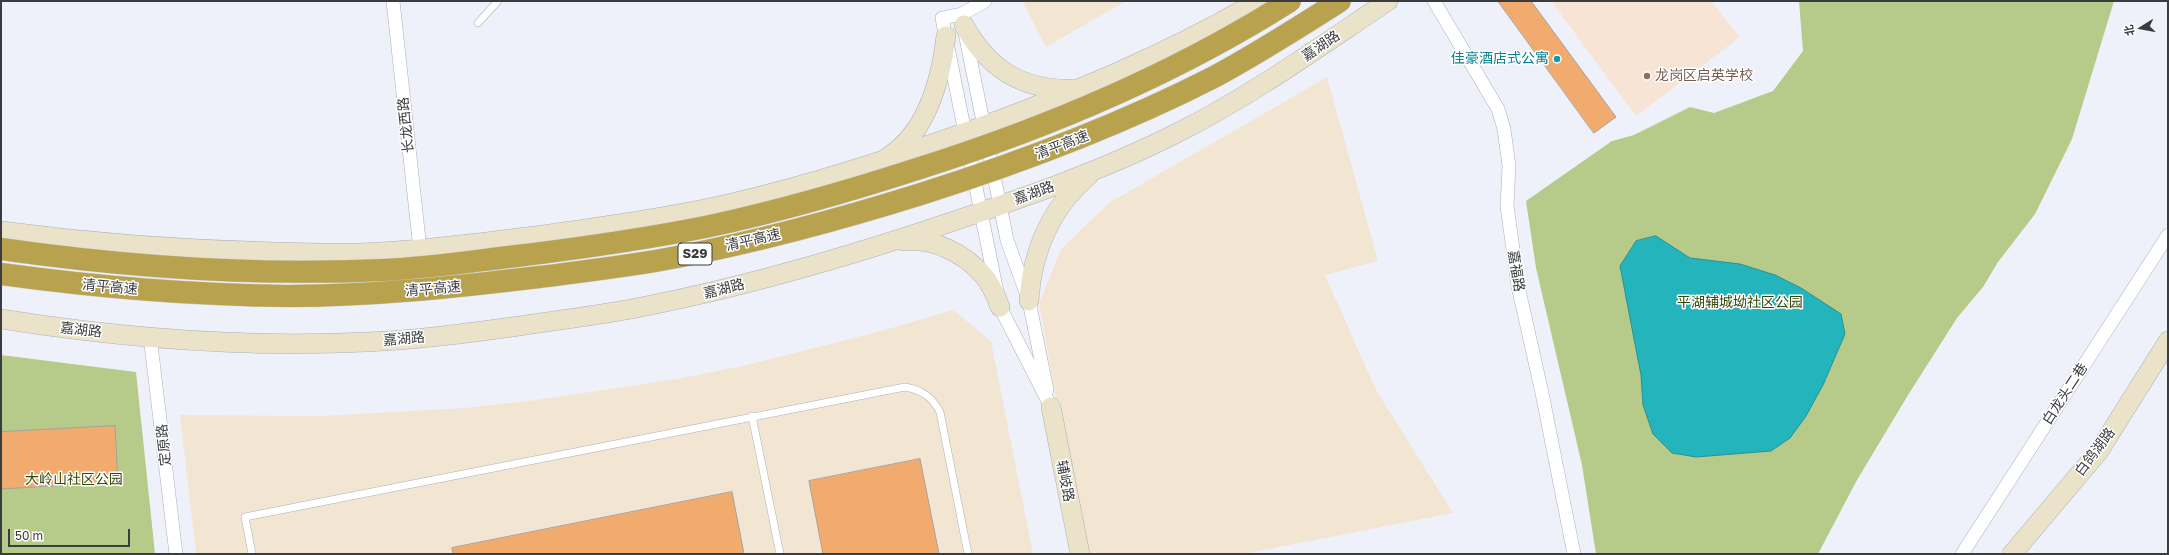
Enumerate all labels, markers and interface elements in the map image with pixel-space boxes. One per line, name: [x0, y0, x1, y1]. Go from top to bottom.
north arrow: [2121, 8, 2161, 48]
text: 北: [2121, 24, 2136, 37]
street label: 嘉湖路: [1299, 27, 1343, 65]
place label: 佳豪酒店式公寓: [1451, 51, 1549, 67]
marker: 佳豪酒店式公寓: [1552, 54, 1562, 64]
place label: 龙岗区启英学校: [1655, 68, 1753, 84]
marker: 龙岗区启英学校: [1642, 71, 1652, 81]
street label: 长龙西路: [395, 96, 417, 154]
street label: 清平高速: [1033, 127, 1091, 163]
street label: 嘉湖路: [1011, 178, 1057, 208]
street label: 清平高速: [724, 226, 782, 254]
road number: S29: [678, 243, 712, 265]
street label: 嘉福路: [1504, 249, 1528, 293]
street label: 清平高速: [81, 276, 139, 298]
street label: 嘉湖路: [702, 276, 746, 302]
street label: 清平高速: [404, 278, 462, 300]
park label: 平湖辅城坳社区公园: [1677, 295, 1803, 311]
street label: 嘉湖路: [59, 319, 103, 341]
street label: 嘉湖路: [382, 329, 426, 349]
street label: 白龙头二巷: [2039, 360, 2091, 428]
street label: 定原路: [153, 423, 175, 467]
street label: 白鸽湖路: [2071, 425, 2119, 479]
street label: 辅岐路: [1053, 459, 1077, 503]
park label: 大岭山社区公园: [25, 472, 123, 488]
scale bar: [10, 521, 132, 547]
text: 50 m: [15, 528, 43, 543]

